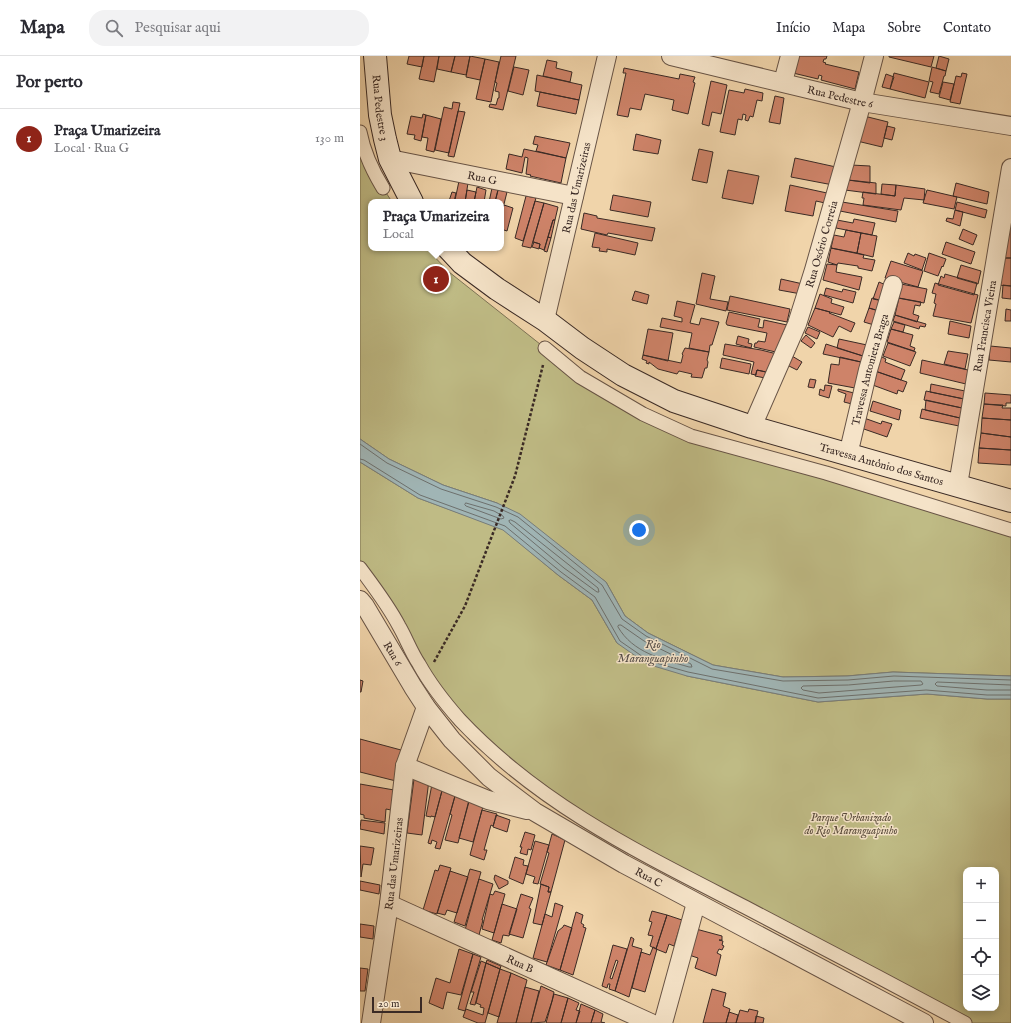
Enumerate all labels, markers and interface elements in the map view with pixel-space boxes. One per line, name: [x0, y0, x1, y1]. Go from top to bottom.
search box: [89, 10, 369, 46]
text: Mapa: [20, 16, 65, 40]
icon: search: [103, 17, 125, 39]
text: Pesquisar aqui: [135, 18, 221, 37]
text: Início: [776, 19, 810, 37]
text: Mapa: [832, 19, 865, 37]
text: Sobre: [887, 19, 921, 37]
text: Contato: [943, 19, 991, 37]
text: Por perto: [16, 72, 83, 93]
street label: Rua Pedestre 3: [369, 74, 391, 142]
street label: Rua Pedestre 6: [806, 83, 874, 112]
text: Praça Umarizeira: [54, 121, 161, 140]
text: 1: [27, 130, 31, 147]
text: 130 m: [315, 130, 344, 147]
text: Local · Rua G: [54, 140, 129, 157]
street label: Rua das Umarizeiras: [560, 141, 595, 235]
street label: Rua G: [466, 169, 498, 188]
popup: [368, 199, 504, 251]
street label: Rua Osório Correia: [803, 199, 842, 290]
text: Praça Umarizeira: [383, 207, 489, 226]
text: Local: [383, 226, 414, 243]
pin: 1: [423, 264, 449, 294]
street label: Rua Francisca Vieira: [971, 279, 1000, 373]
street label: Travessa Antonieta Braga: [849, 312, 892, 427]
street label: Travessa Antônio dos Santos: [818, 441, 945, 489]
your location: [629, 520, 649, 540]
water label: Rio Maranguapinho: [618, 637, 688, 667]
street label: Rua 6: [380, 639, 405, 669]
park label: Parque Urbanizado do Rio Maranguapinho: [803, 811, 898, 839]
street label: Rua das Umarizeiras: [382, 816, 407, 911]
street label: Rua C: [632, 865, 664, 891]
map controls: [963, 867, 999, 1011]
button: +: [963, 867, 999, 903]
button: −: [963, 903, 999, 939]
button: locate: [963, 939, 999, 975]
street label: Rua B: [504, 952, 536, 977]
button: layers: [963, 975, 999, 1011]
scale bar: [372, 995, 422, 1014]
text: 20 m: [378, 997, 399, 1011]

